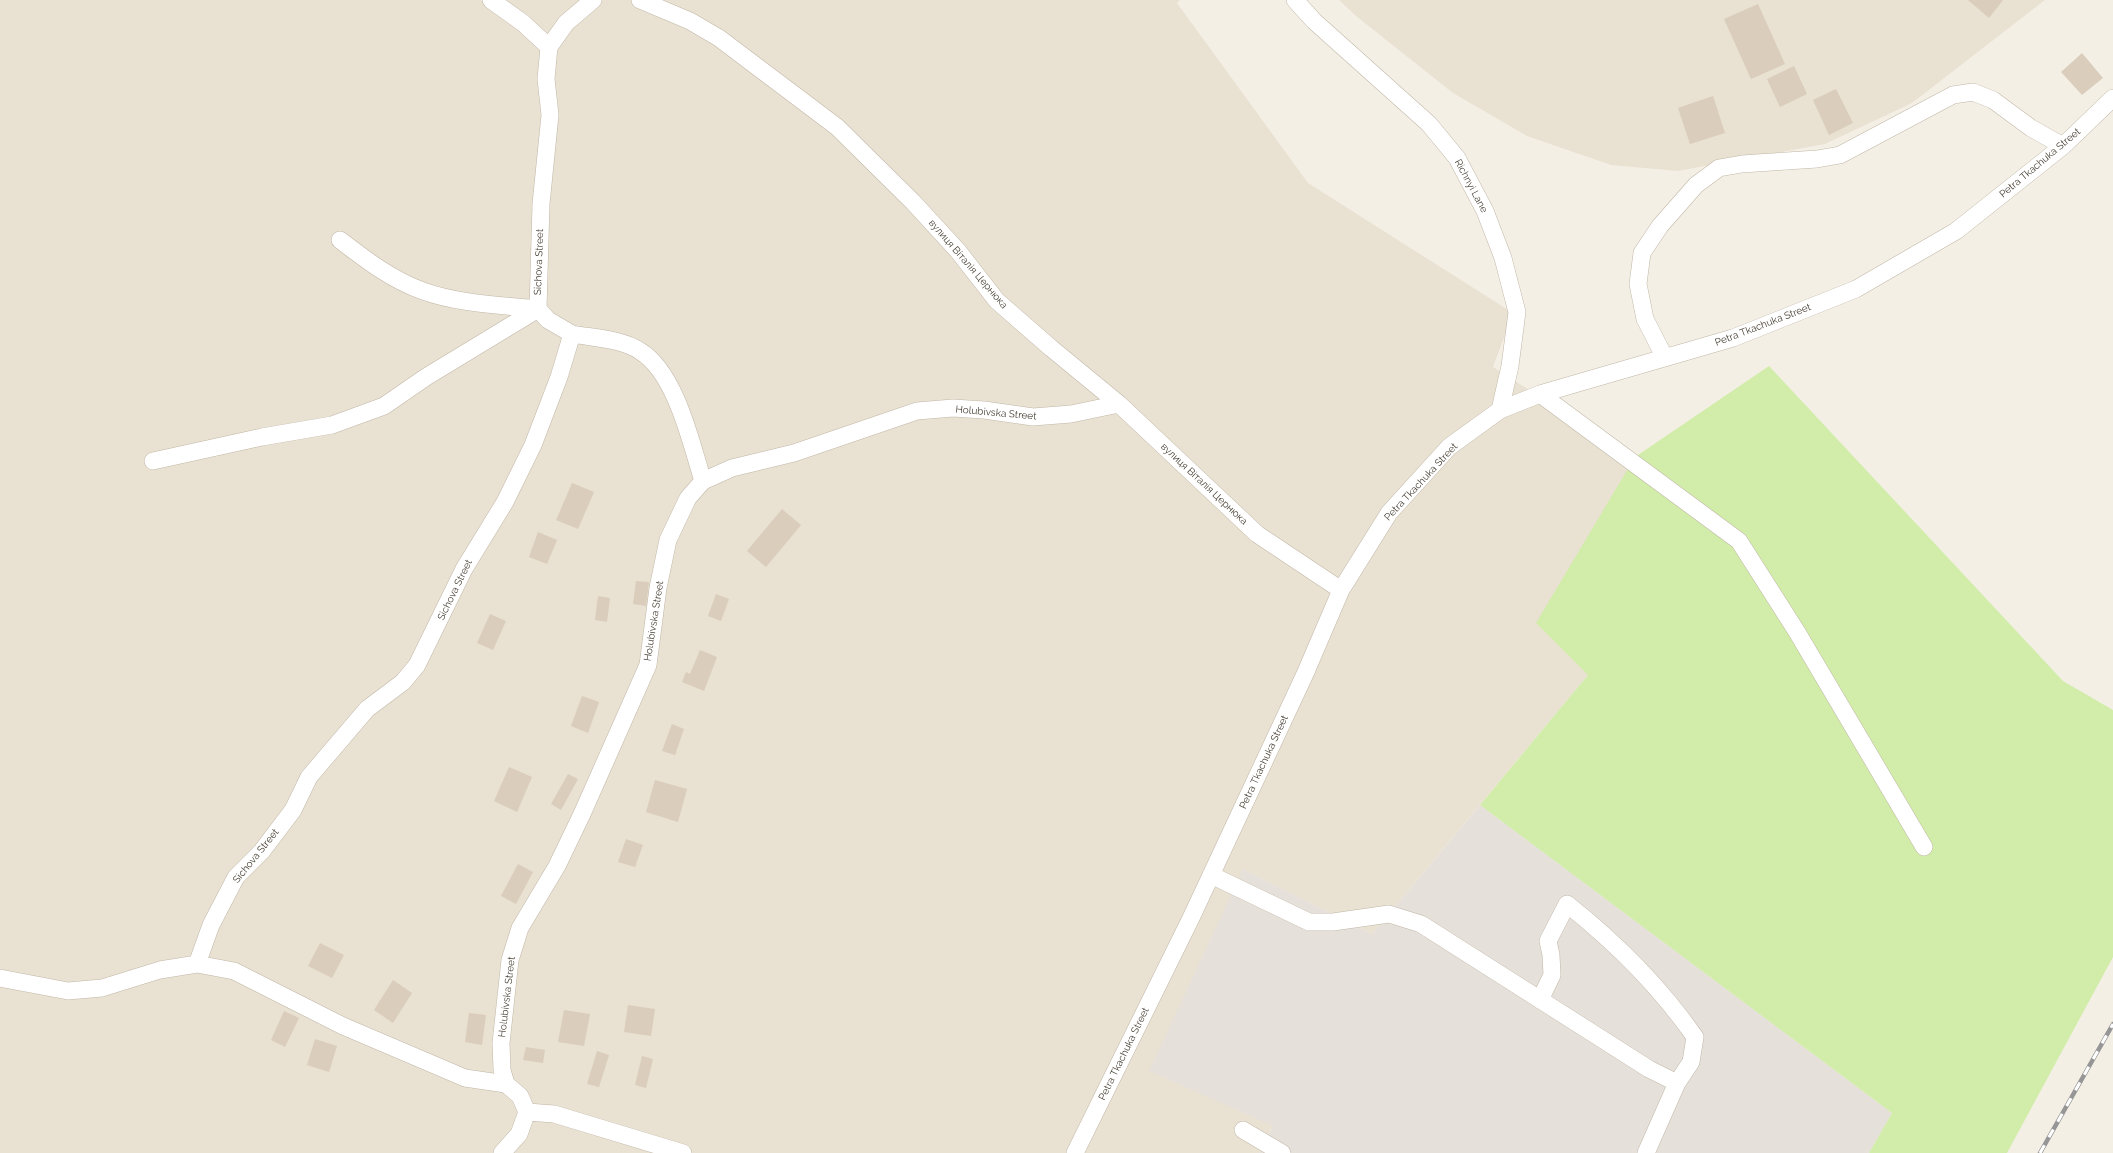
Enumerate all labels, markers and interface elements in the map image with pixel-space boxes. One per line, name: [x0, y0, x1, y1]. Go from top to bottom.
street label: Petra Tkachuka Street: [1997, 126, 2083, 200]
street label: Richnyi Lane: [1452, 157, 1490, 215]
street label: вулиця Віталія Цернюка: [926, 217, 1010, 311]
street label: Sichova Street: [532, 229, 546, 295]
street label: Petra Tkachuka Street: [1713, 301, 1813, 349]
street label: Holubivska Street: [955, 403, 1037, 423]
street label: вулиця Віталія Цернюка: [1158, 441, 1250, 527]
street label: Petra Tkachuka Street: [1382, 441, 1460, 523]
street label: Sichova Street: [435, 558, 475, 622]
street label: Holubivska Street: [642, 580, 666, 662]
street label: Petra Tkachuka Street: [1237, 713, 1291, 811]
street label: Sichova Street: [230, 826, 282, 886]
street label: Holubivska Street: [496, 956, 518, 1038]
street label: Petra Tkachuka Street: [1096, 1006, 1152, 1102]

